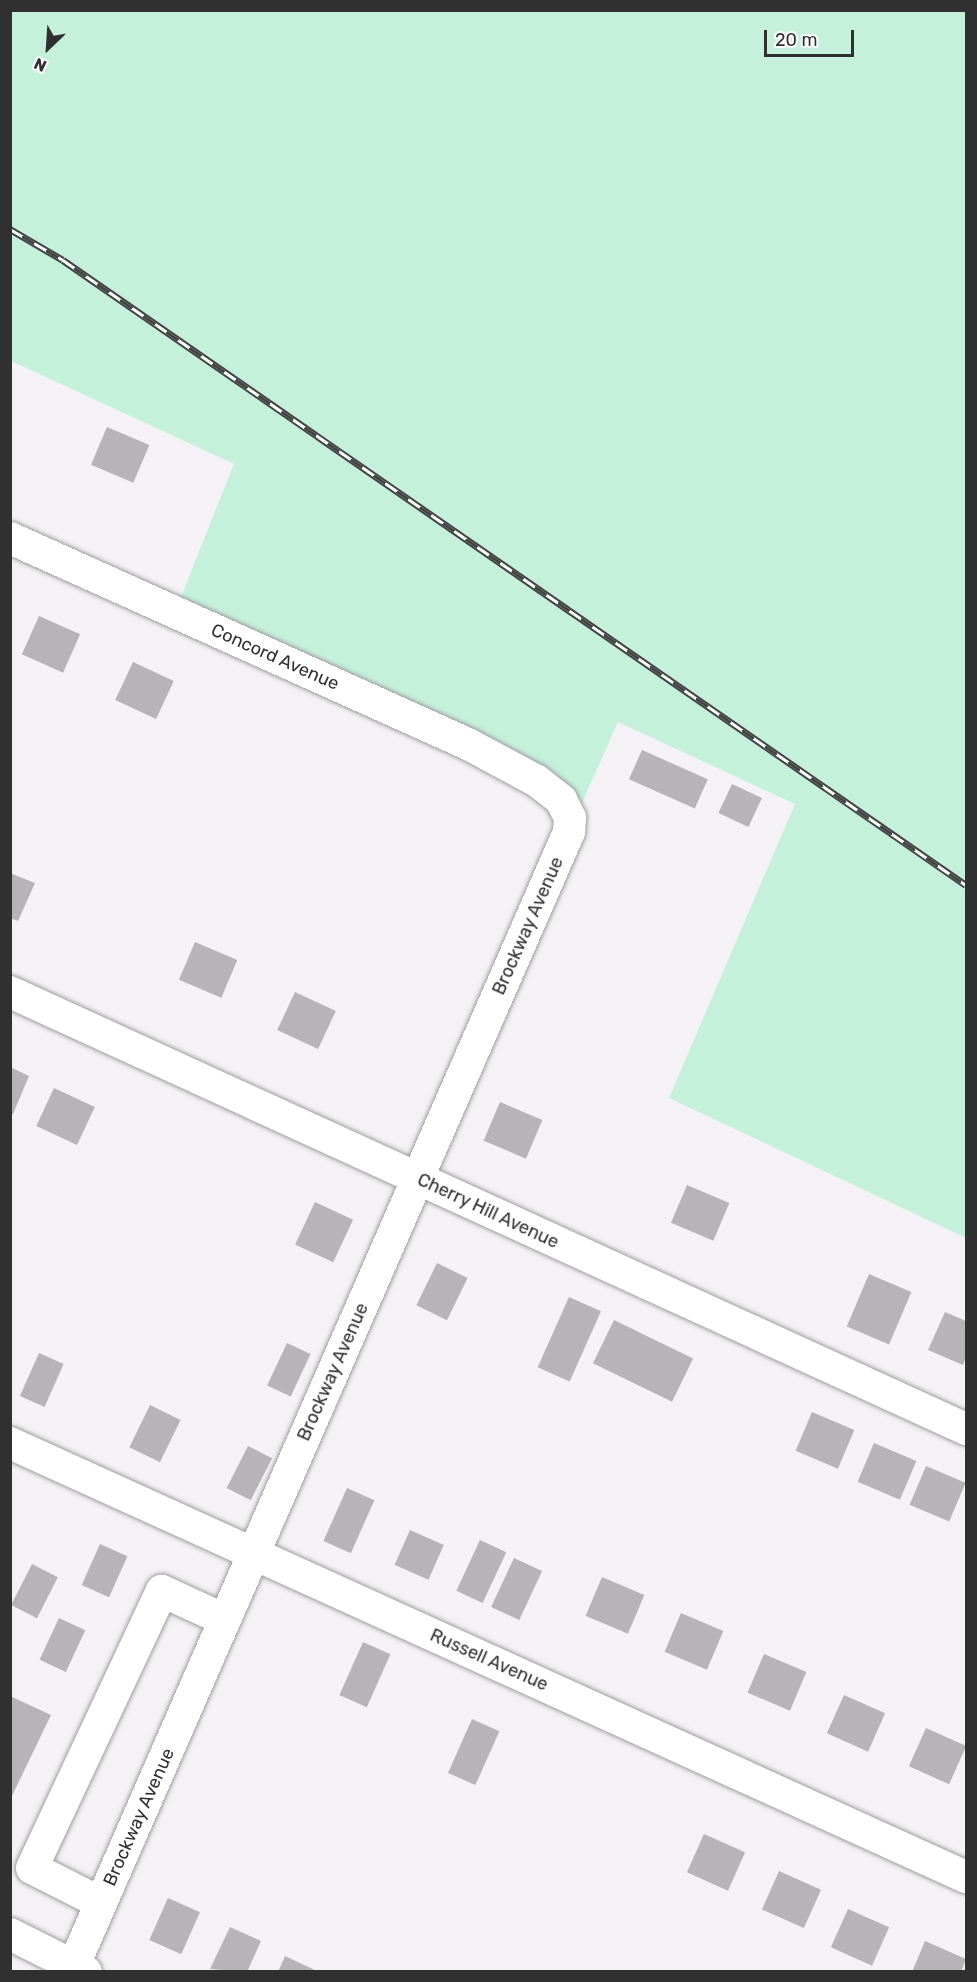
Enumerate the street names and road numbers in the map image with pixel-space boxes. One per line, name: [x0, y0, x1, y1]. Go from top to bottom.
street label: Concord Avenue: [207, 619, 343, 695]
street label: Brockway Avenue: [488, 853, 568, 999]
street label: Cherry Hill Avenue: [413, 1169, 563, 1253]
street label: Brockway Avenue: [293, 1299, 373, 1445]
street label: Russell Avenue: [426, 1624, 552, 1696]
street label: Brockway Avenue: [99, 1744, 179, 1890]

